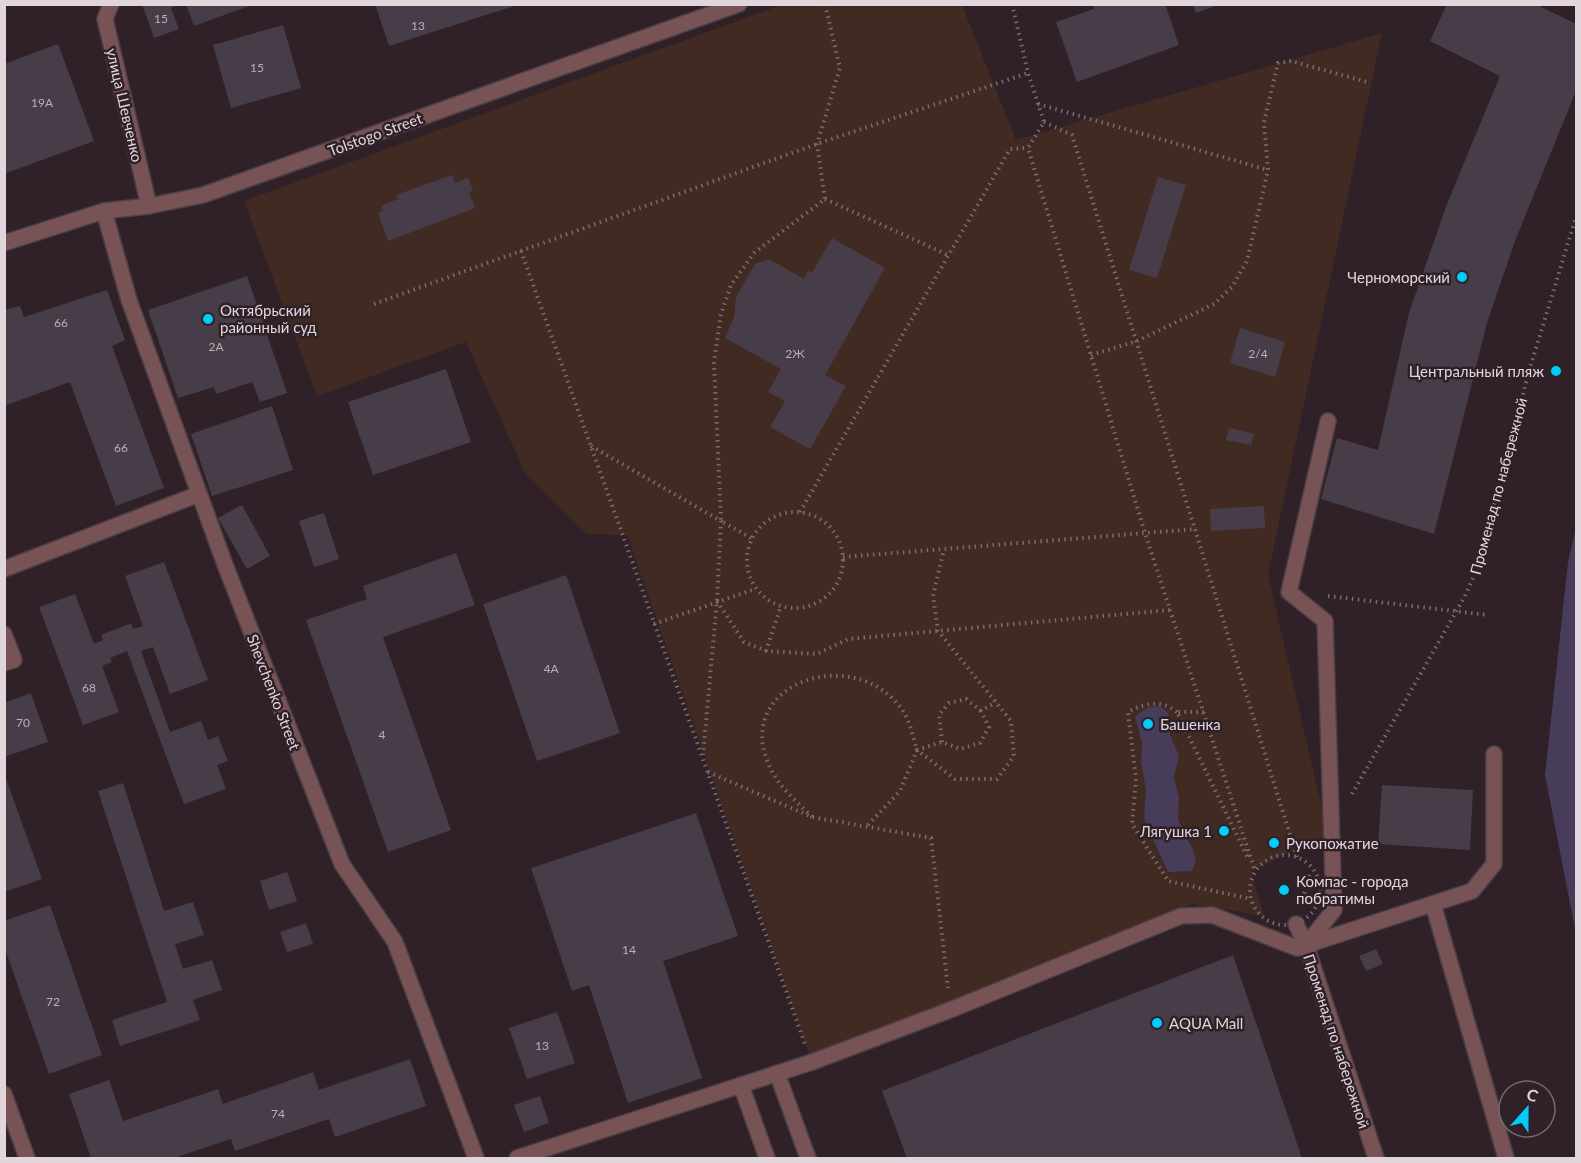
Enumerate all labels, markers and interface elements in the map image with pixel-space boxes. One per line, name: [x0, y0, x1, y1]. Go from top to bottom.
house number: 15: [154, 11, 168, 26]
house number: 13: [411, 18, 425, 33]
street label: улица Шевченко: [103, 46, 147, 164]
house number: 15: [250, 60, 264, 75]
house number: 19А: [31, 95, 54, 110]
street label: Tolstogo Street: [325, 108, 425, 159]
place label: Черноморский: [1347, 268, 1450, 286]
marker: Черноморский: [1455, 270, 1469, 284]
place label: Октябрьский районный суд: [220, 301, 317, 336]
marker: Октябрьский районный суд: [201, 312, 215, 326]
house number: 66: [54, 315, 68, 330]
house number: 2А: [208, 339, 224, 354]
house number: 2Ж: [785, 346, 805, 361]
house number: 2/4: [1248, 346, 1268, 361]
place label: Центральный пляж: [1409, 362, 1544, 380]
marker: Центральный пляж: [1549, 364, 1563, 378]
street label: Променад по набережной: [1466, 396, 1530, 576]
house number: 66: [114, 440, 128, 455]
street label: Shevchenko Street: [244, 632, 305, 753]
house number: 4А: [543, 661, 559, 676]
house number: 68: [82, 680, 96, 695]
house number: 70: [16, 715, 30, 730]
place label: Башенка: [1160, 715, 1221, 733]
marker: Башенка: [1141, 717, 1155, 731]
house number: 4: [379, 727, 386, 742]
place label: Лягушка 1: [1139, 822, 1212, 840]
marker: Лягушка 1: [1217, 824, 1231, 838]
place label: Рукопожатие: [1286, 834, 1379, 852]
marker: Рукопожатие: [1267, 836, 1281, 850]
place label: Компас - города побратимы: [1296, 872, 1409, 907]
marker: Компас - города побратимы: [1277, 883, 1291, 897]
house number: 14: [622, 942, 636, 957]
street label: Променад по набережной: [1300, 951, 1374, 1131]
house number: 72: [46, 994, 60, 1009]
place label: AQUA Mall: [1169, 1014, 1243, 1032]
marker: AQUA Mall: [1150, 1016, 1164, 1030]
house number: 13: [535, 1038, 549, 1053]
north arrow: [1497, 1079, 1557, 1139]
text: С: [1524, 1084, 1541, 1105]
house number: 74: [271, 1106, 285, 1121]

